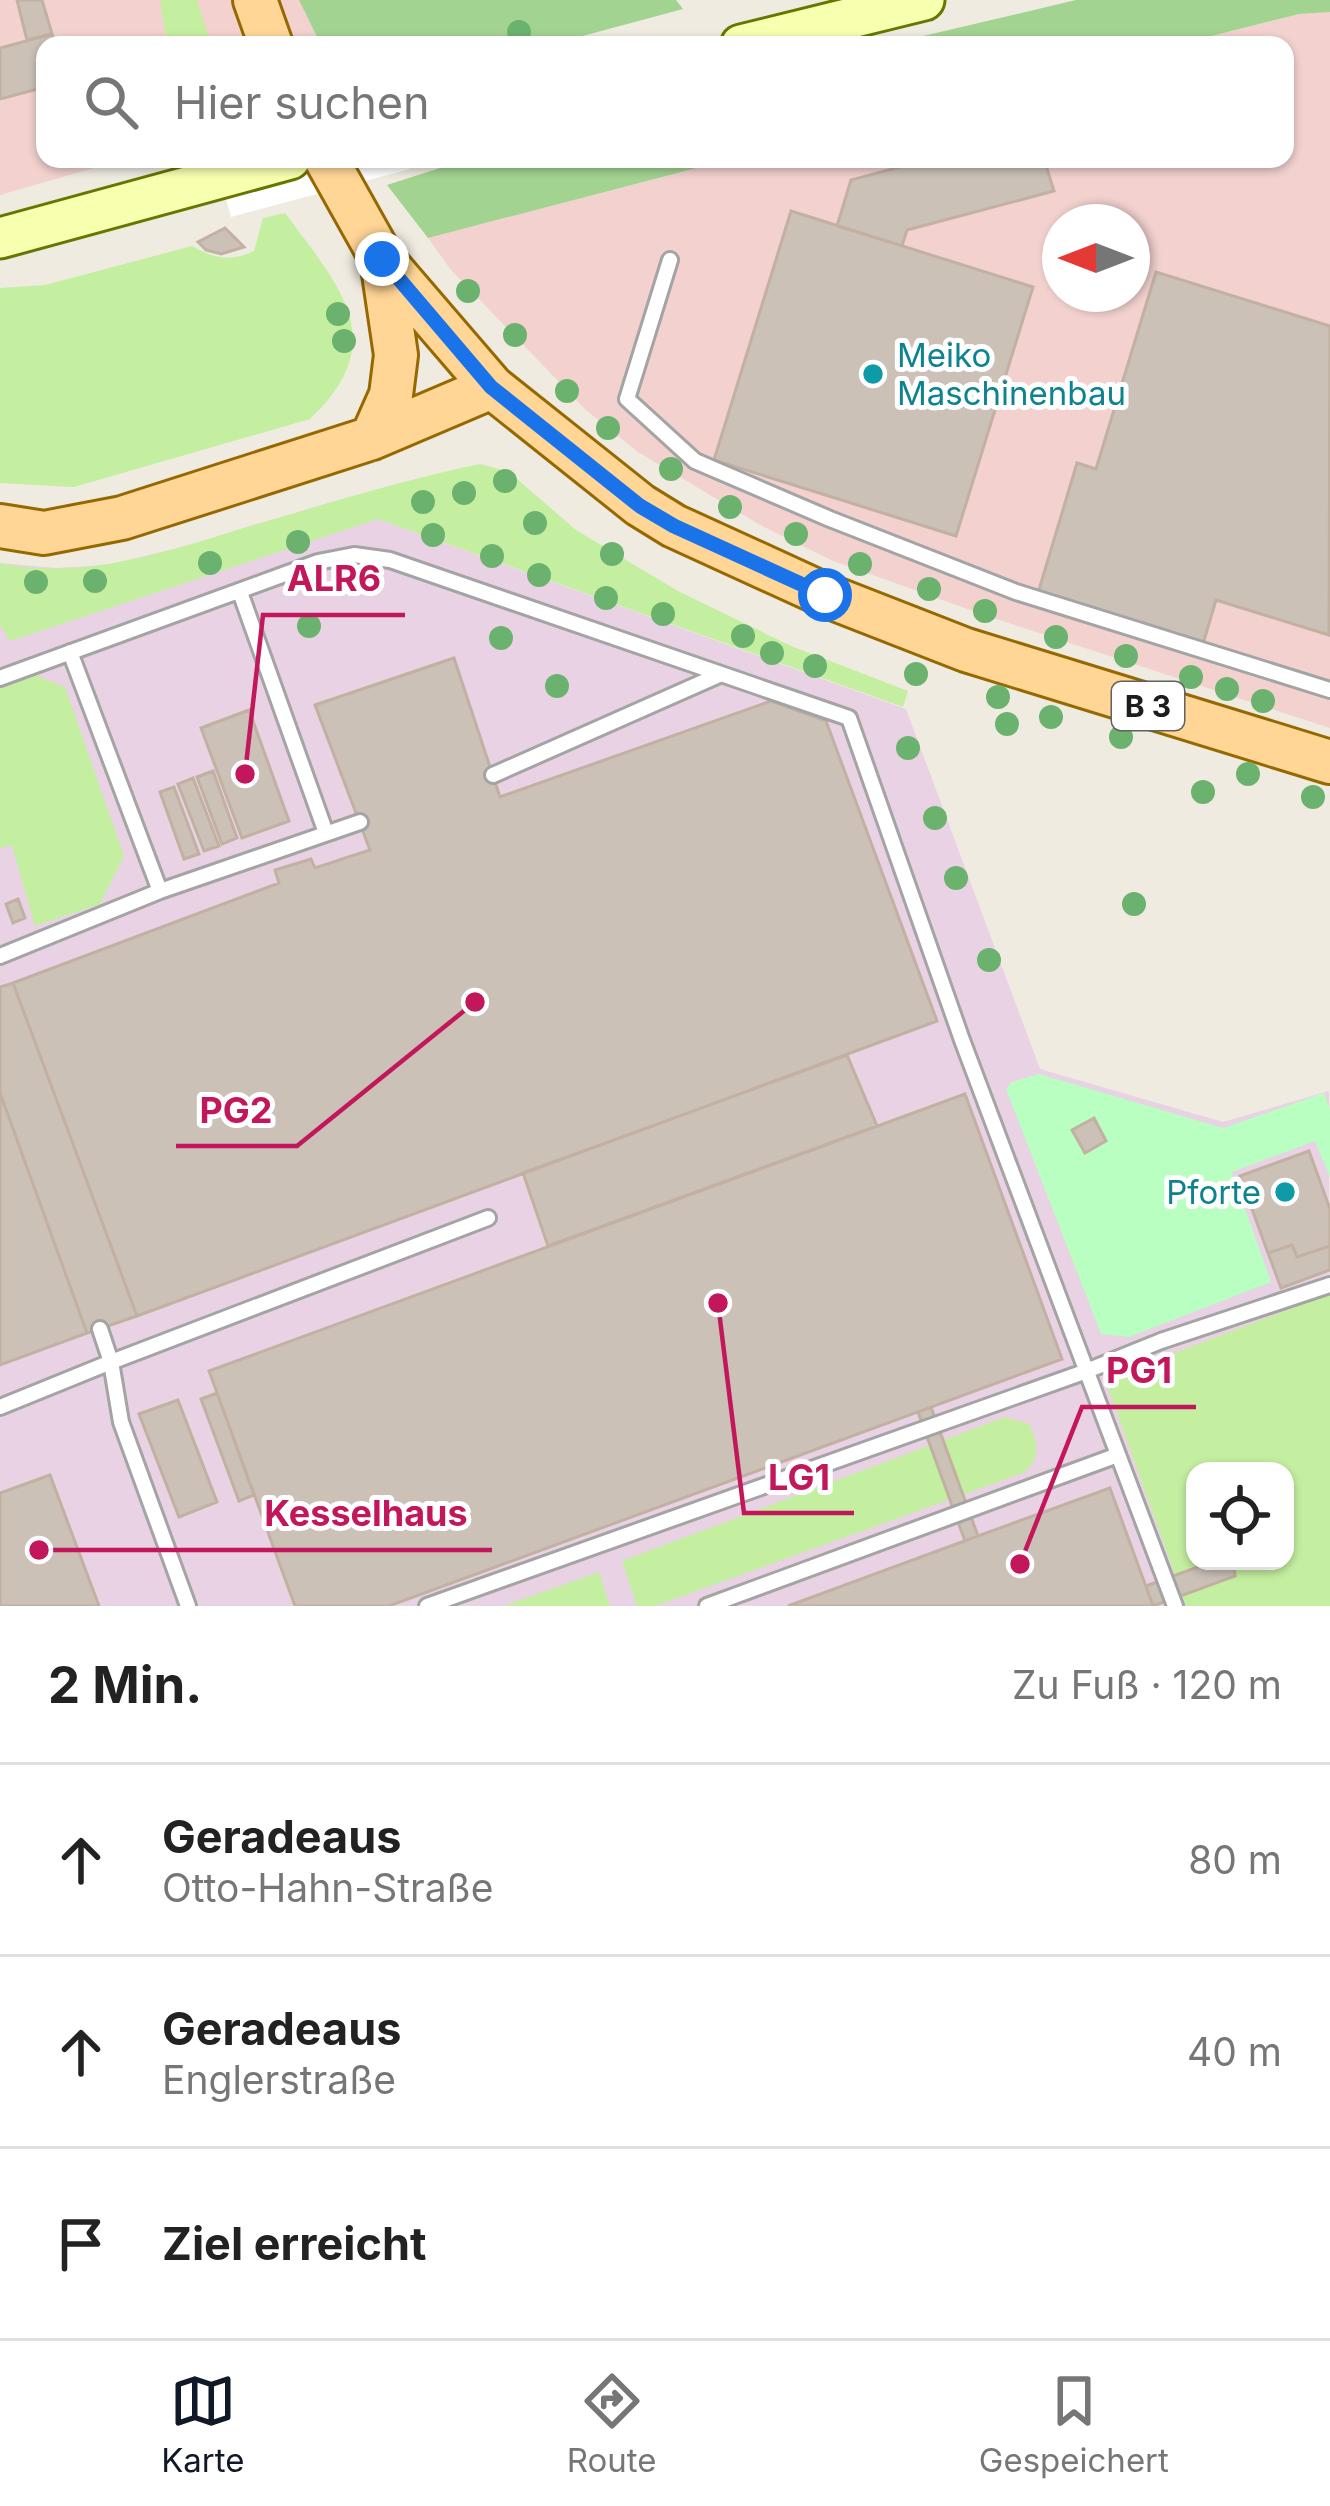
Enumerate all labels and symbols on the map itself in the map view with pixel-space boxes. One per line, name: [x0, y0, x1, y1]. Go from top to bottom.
north arrow: [1042, 204, 1150, 312]
route end: [355, 232, 409, 286]
place label: Meiko Maschinenbau: [897, 335, 1126, 413]
marker: Meiko Maschinenbau: [860, 361, 886, 387]
callout: ALR6: [263, 543, 405, 615]
text: ALR6: [287, 556, 381, 600]
route start: [798, 568, 852, 622]
road number: B 3: [1112, 682, 1184, 730]
callout: PG2: [176, 1074, 297, 1146]
text: PG2: [199, 1088, 273, 1132]
place label: Pforte: [1166, 1172, 1261, 1212]
marker: Pforte: [1272, 1179, 1298, 1205]
callout: PG1: [1082, 1335, 1196, 1407]
text: PG1: [1106, 1348, 1172, 1392]
callout: LG1: [744, 1441, 854, 1513]
text: LG1: [768, 1455, 830, 1499]
callout: Kesselhaus: [241, 1478, 492, 1550]
text: Kesselhaus: [264, 1491, 468, 1535]

